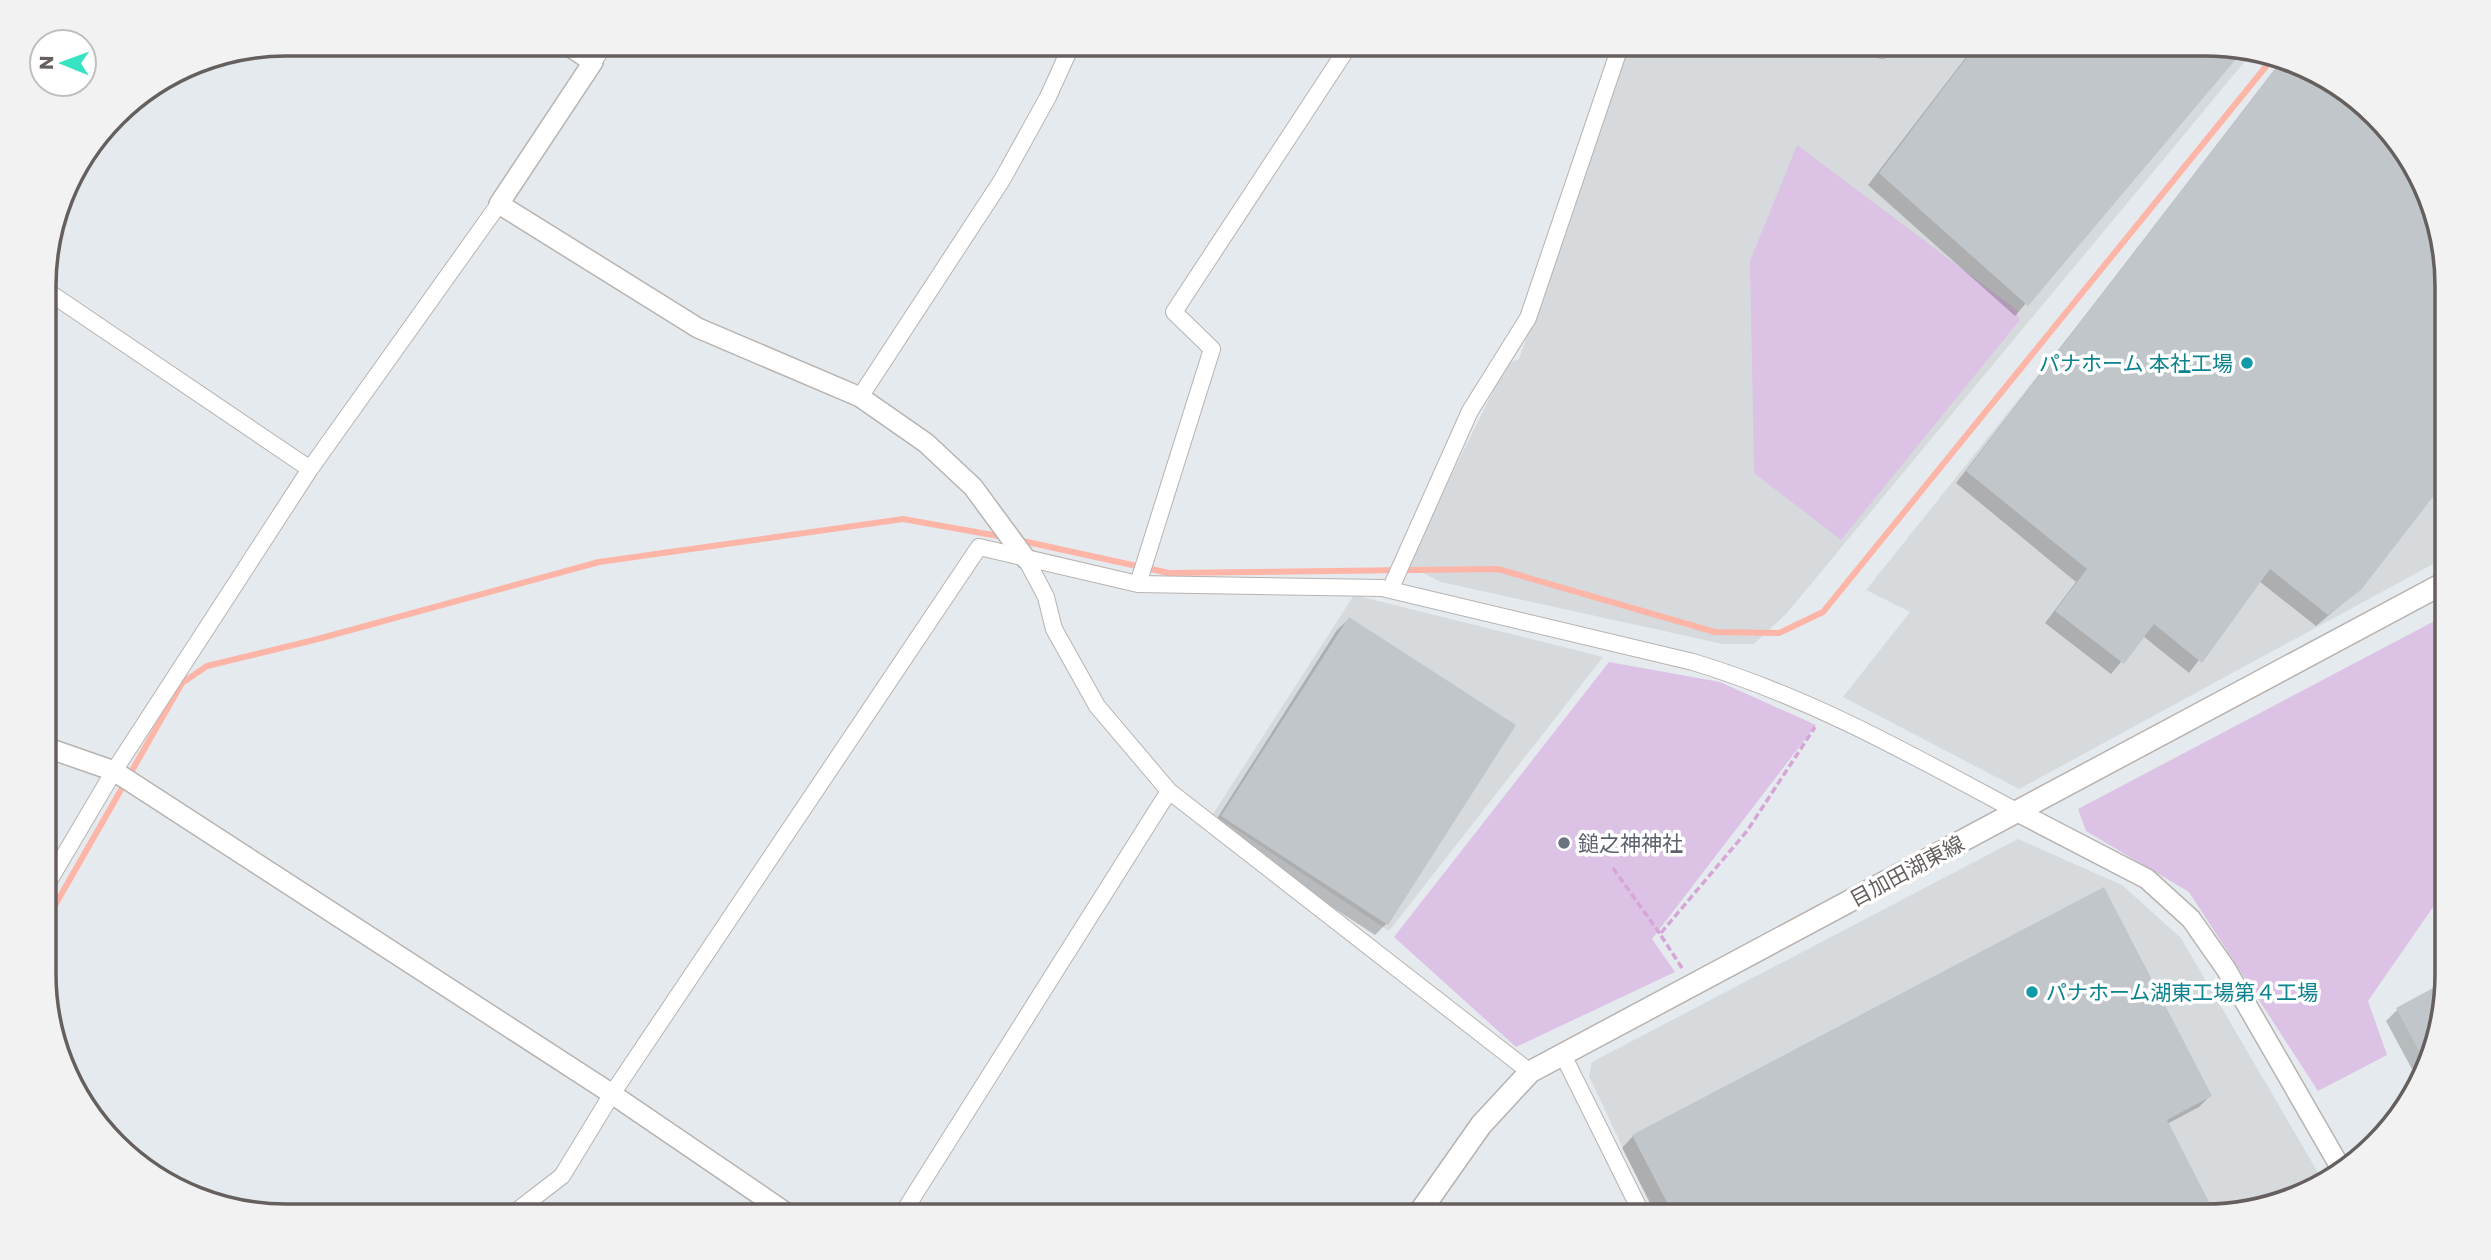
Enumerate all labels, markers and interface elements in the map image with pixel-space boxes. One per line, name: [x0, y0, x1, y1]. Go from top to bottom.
north arrow: [28, 28, 98, 98]
text: N: [33, 55, 60, 70]
place label: パナホーム 本社工場: [2039, 349, 2233, 378]
marker: パナホーム 本社工場: [2239, 355, 2255, 371]
place label: 鎚之神神社: [1578, 829, 1683, 858]
street label: 目加田湖東線: [1845, 829, 1969, 913]
marker: 鎚之神神社: [1556, 835, 1572, 851]
place label: パナホーム湖東工場第４工場: [2046, 978, 2318, 1007]
marker: パナホーム湖東工場第４工場: [2024, 984, 2040, 1000]

